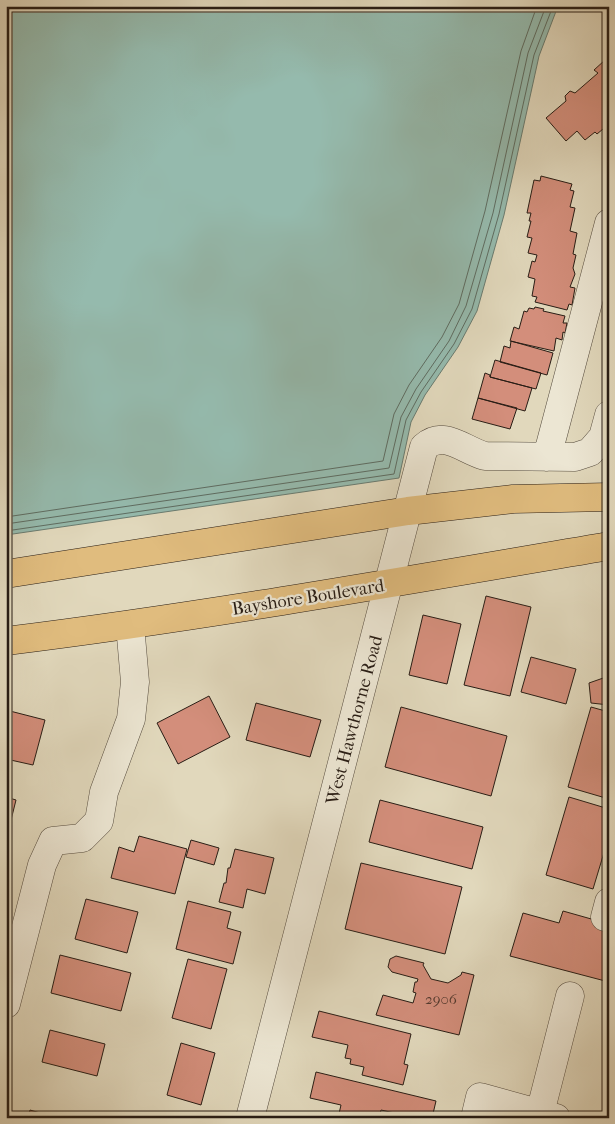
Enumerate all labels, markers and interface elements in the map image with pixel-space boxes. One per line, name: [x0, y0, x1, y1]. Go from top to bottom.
street label: Bayshore Boulevard: [230, 575, 386, 620]
street label: West Hawthorne Road: [322, 633, 387, 808]
house number: 2906: [425, 990, 458, 1008]

